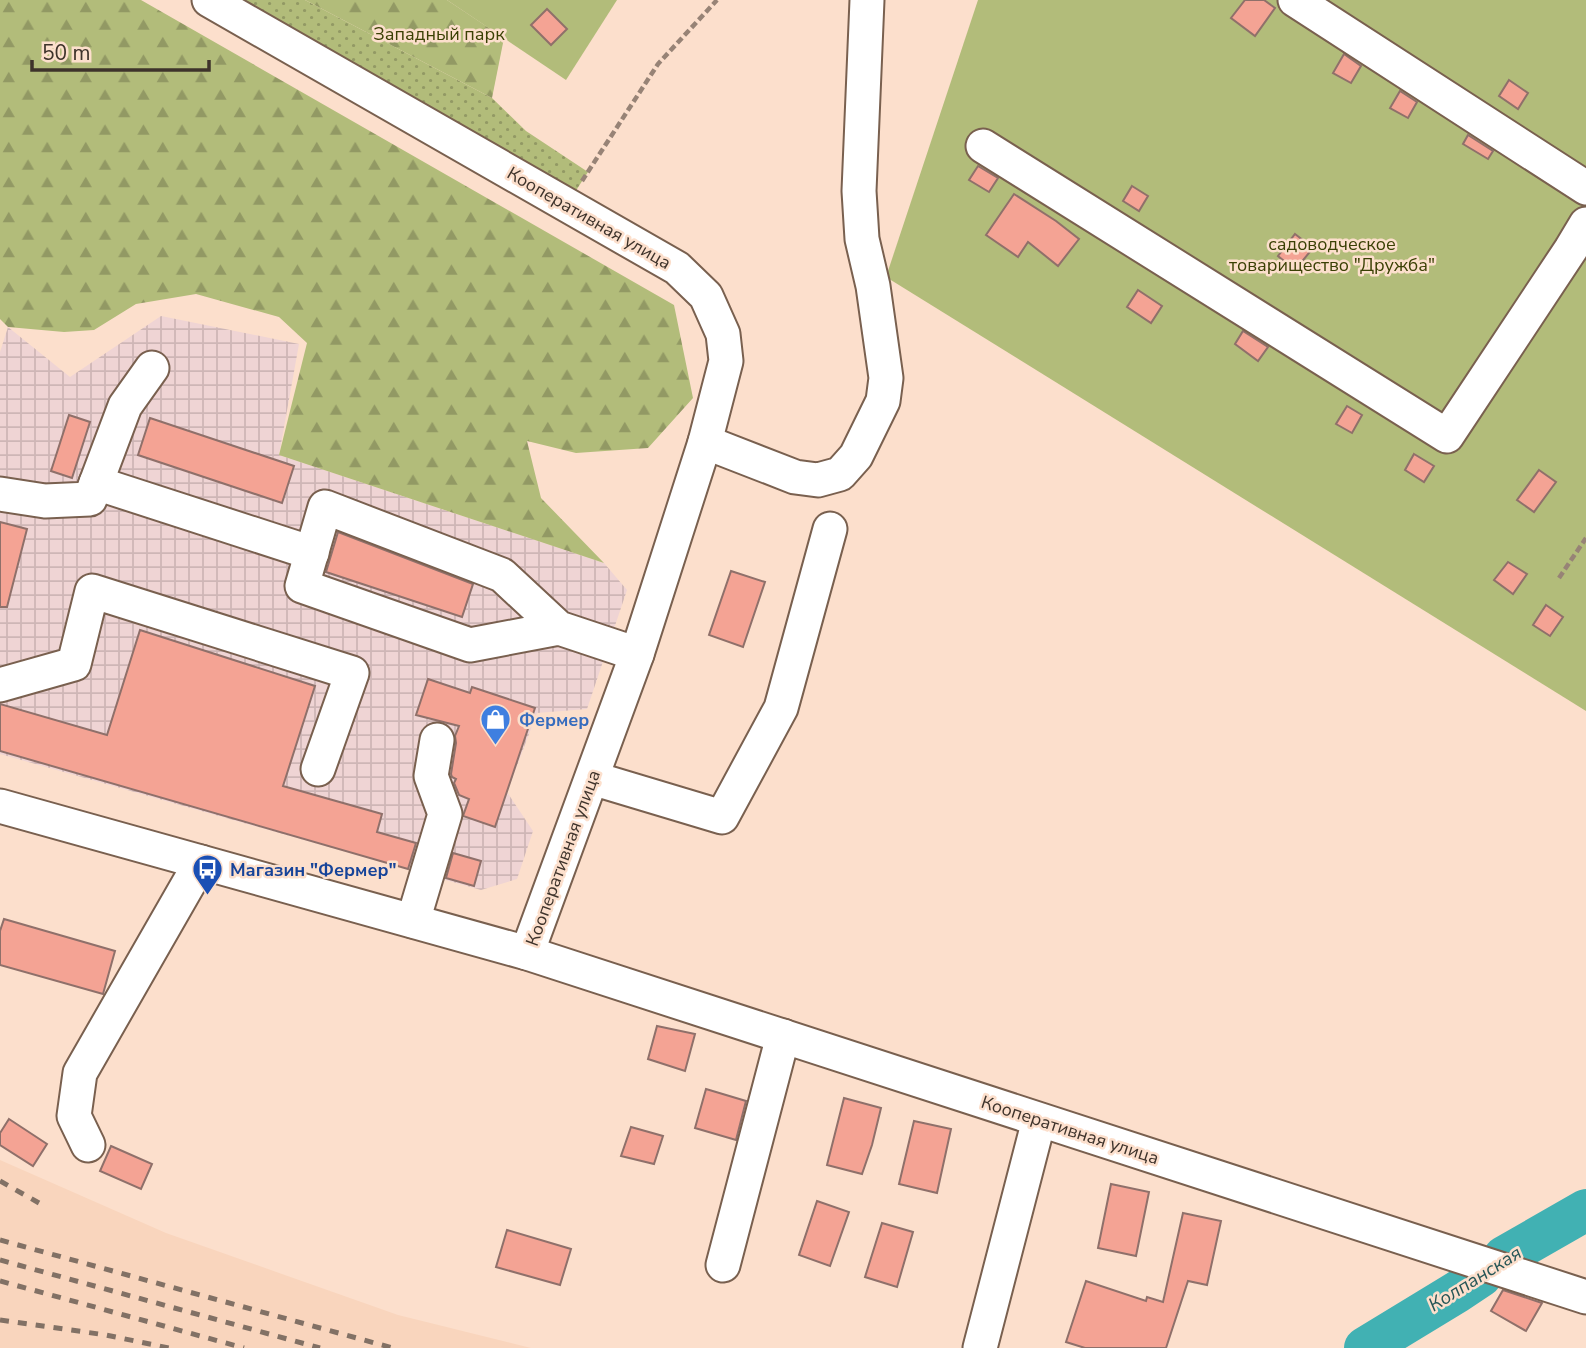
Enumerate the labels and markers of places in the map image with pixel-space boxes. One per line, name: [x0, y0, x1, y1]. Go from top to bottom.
shop icon: Фермер: [479, 703, 513, 747]
place label: Фермер: [519, 708, 589, 732]
bus stop icon: Магазин "Фермер": [190, 853, 224, 897]
place label: Магазин "Фермер": [230, 858, 397, 882]

